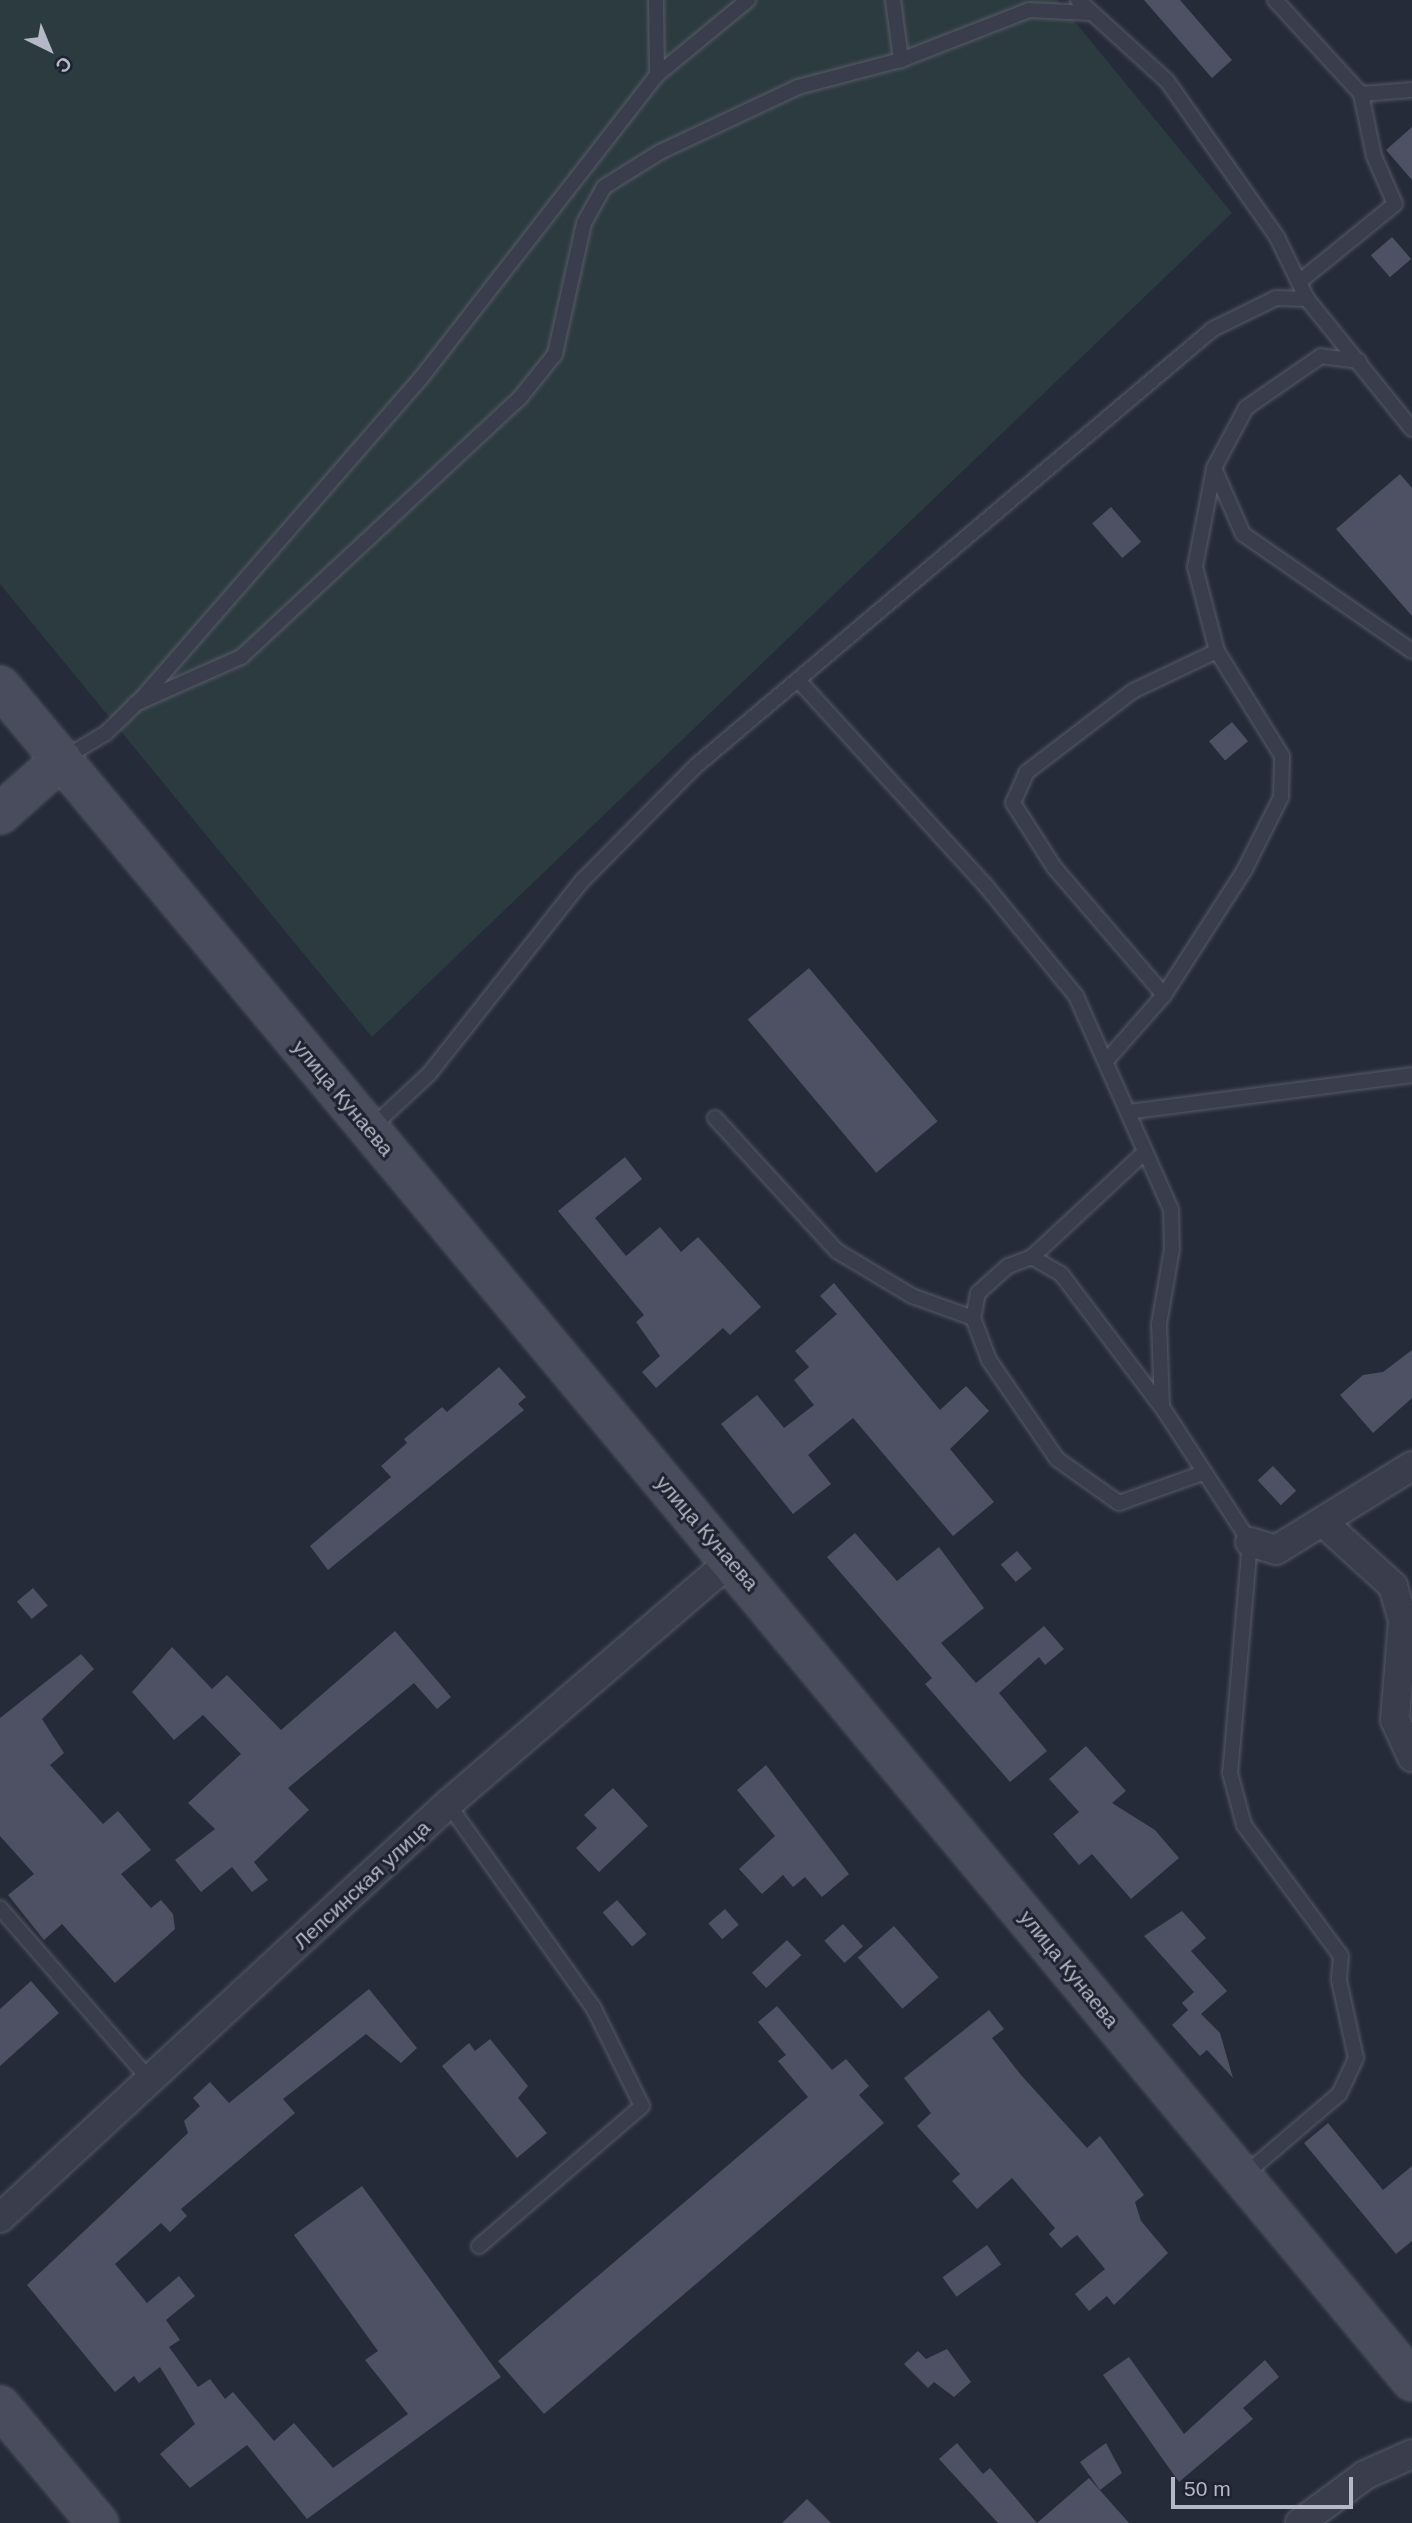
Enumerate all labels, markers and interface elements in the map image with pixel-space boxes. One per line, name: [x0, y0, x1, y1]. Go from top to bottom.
north arrow: [14, 14, 84, 84]
text: С: [51, 52, 76, 77]
street label: улица Кунаева: [287, 1035, 399, 1161]
street label: улица Кунаева: [650, 1470, 764, 1596]
street label: Лепсинская улица: [289, 1815, 435, 1955]
street label: улица Кунаева: [1014, 1905, 1124, 2033]
scale bar: [1174, 2464, 1356, 2508]
text: 50 m: [1184, 2477, 1231, 2500]

